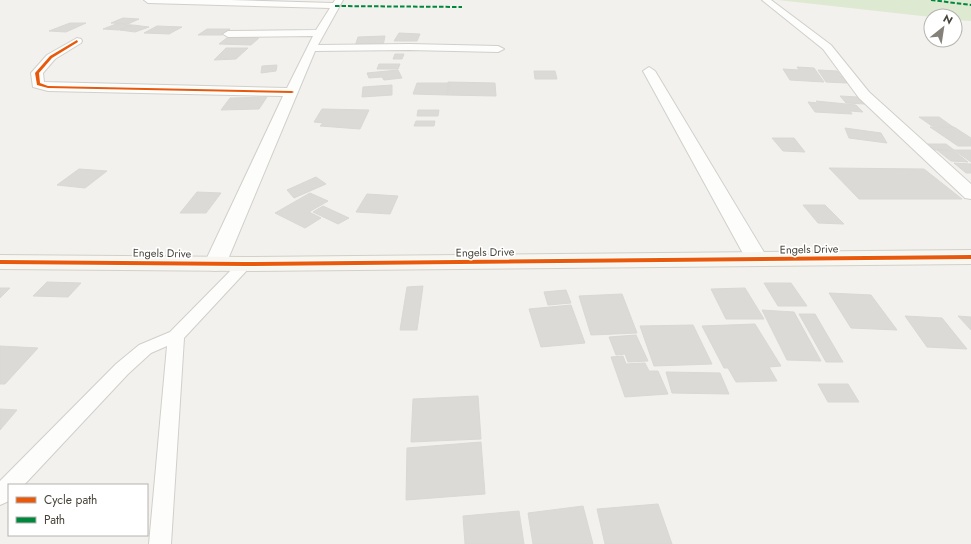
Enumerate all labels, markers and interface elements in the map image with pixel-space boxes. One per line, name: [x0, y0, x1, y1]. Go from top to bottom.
north arrow: [923, 8, 963, 48]
text: N: [940, 10, 956, 28]
street label: Engels Drive: [780, 240, 839, 258]
street label: Engels Drive: [456, 243, 515, 261]
street label: Engels Drive: [133, 244, 192, 262]
legend: [8, 484, 148, 536]
text: Cycle path: [44, 491, 97, 509]
text: Path: [44, 511, 65, 529]

